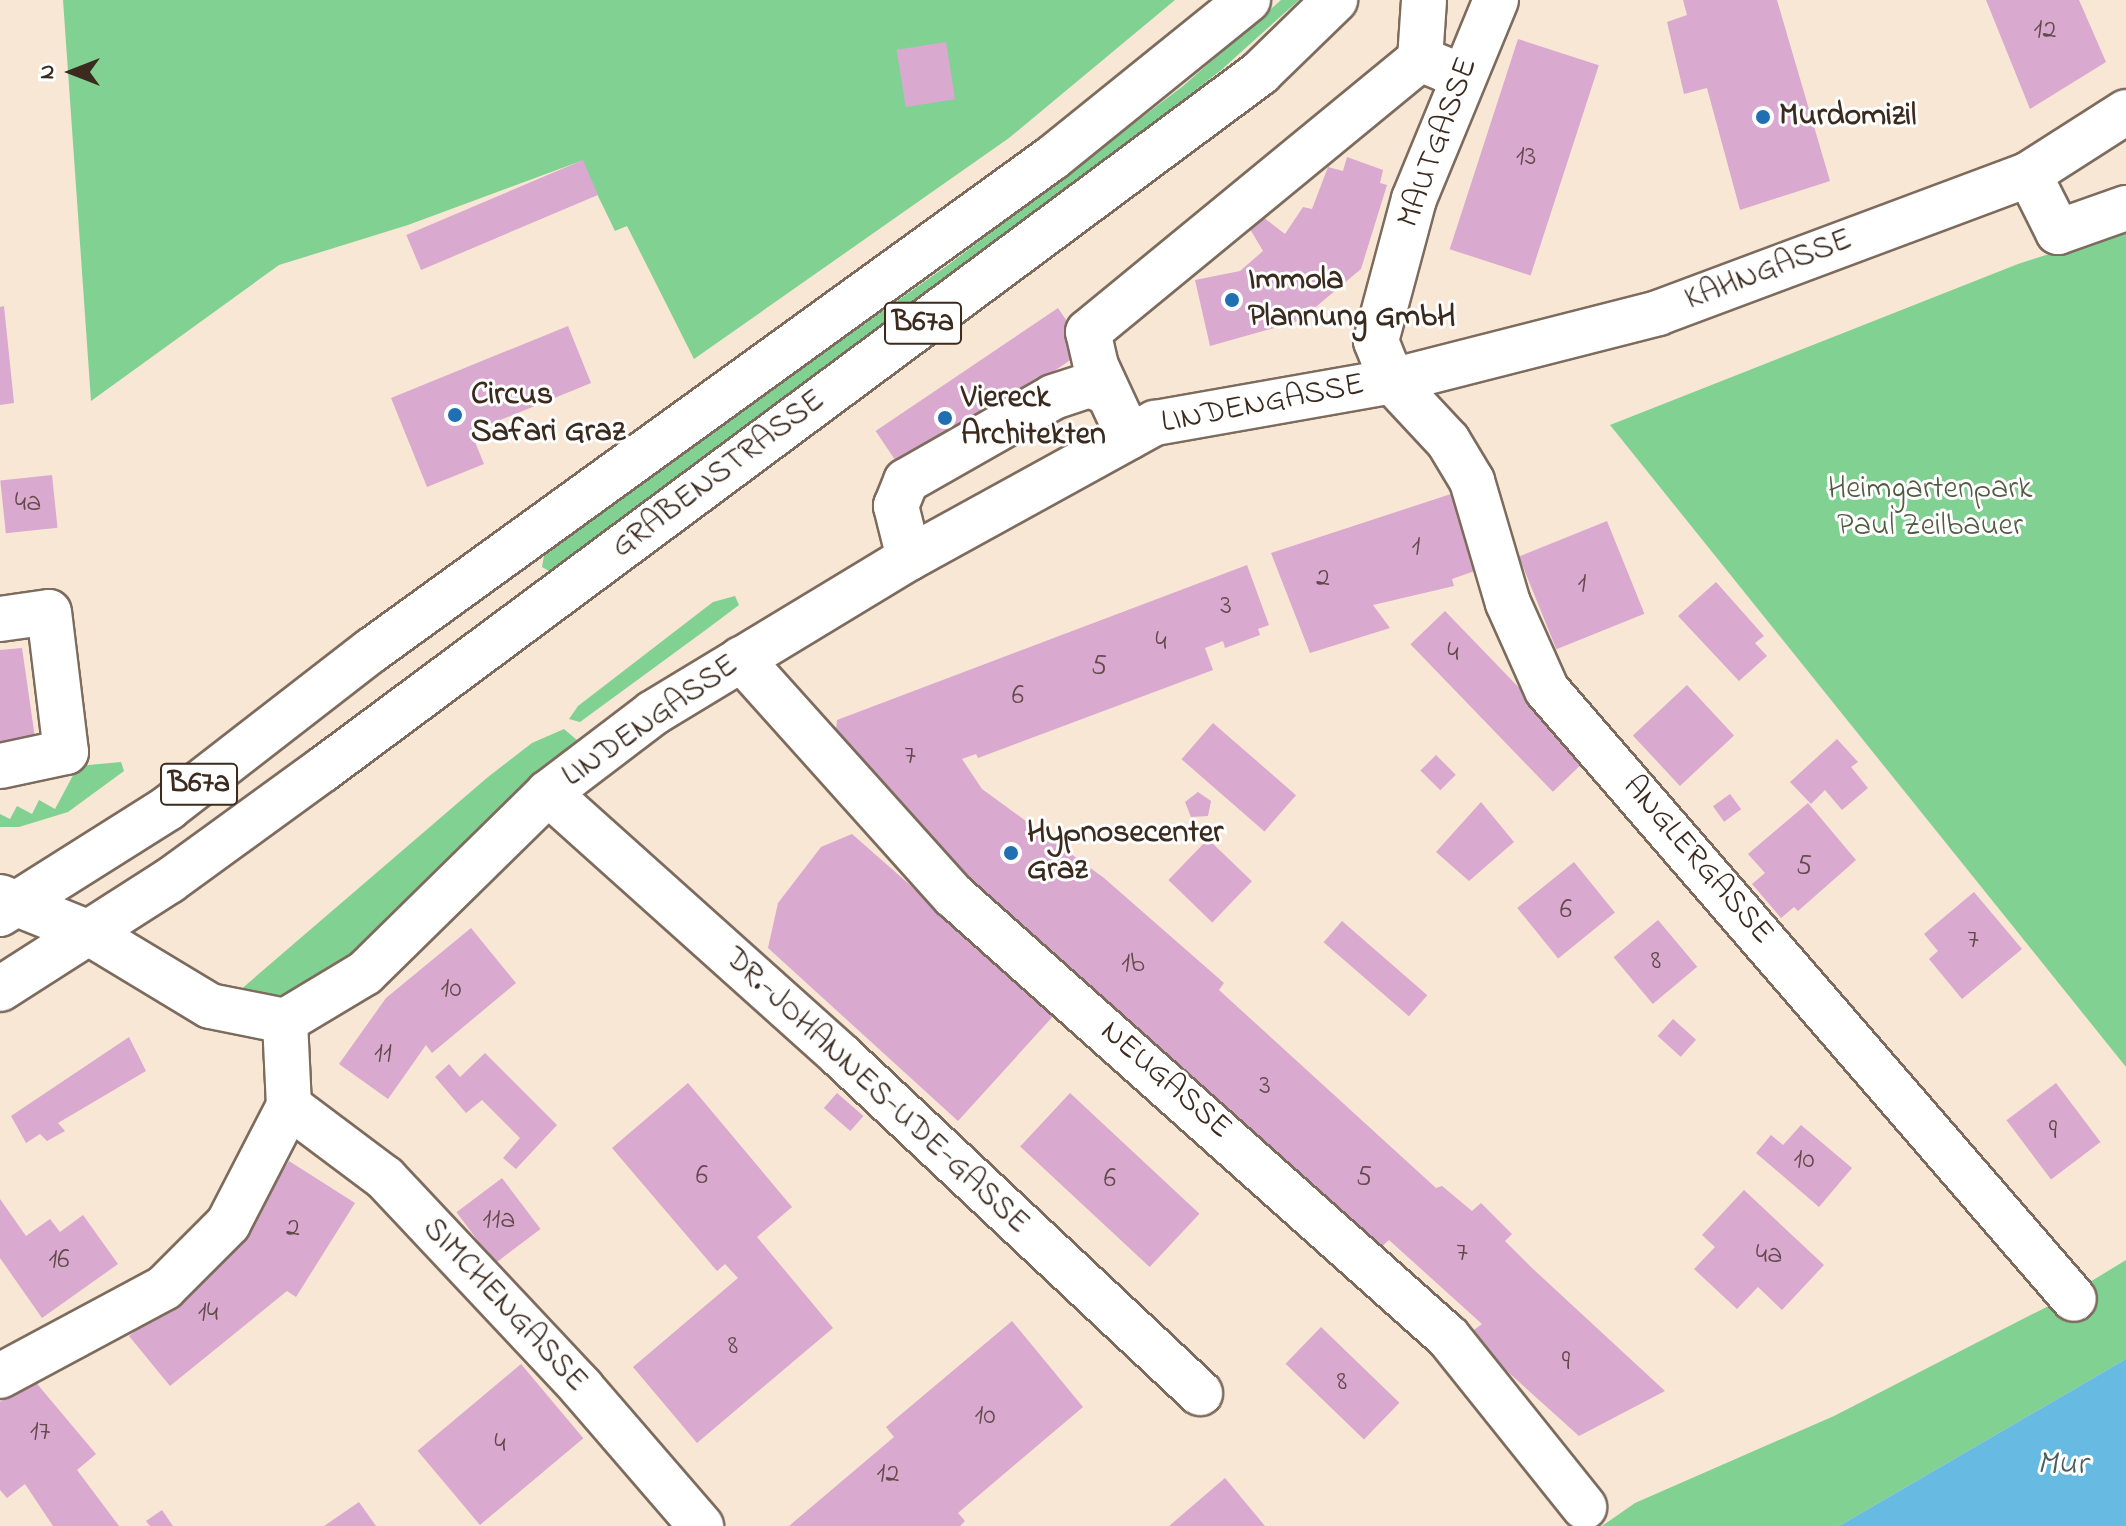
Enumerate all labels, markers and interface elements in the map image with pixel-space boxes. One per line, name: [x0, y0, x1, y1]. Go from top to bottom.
house number: 12: [2034, 14, 2056, 48]
north arrow: [32, 32, 112, 112]
street label: MAUTGASSE: [1391, 53, 1487, 233]
text: N: [32, 65, 64, 79]
place label: Murdomizil: [1779, 98, 1916, 136]
marker: Murdomizil: [1754, 108, 1772, 126]
house number: 13: [1516, 141, 1536, 175]
street label: KAHNGASSE: [1680, 222, 1858, 320]
place label: Immola Plannung GmbH: [1248, 263, 1456, 338]
marker: Immola Plannung GmbH: [1223, 291, 1241, 309]
road number: B67a: [883, 297, 963, 349]
street label: LINDENGASSE: [1158, 367, 1368, 443]
place label: Circus Safari Graz: [471, 378, 625, 453]
place label: Viereck Architekten: [961, 381, 1106, 456]
street label: GRABENSTRASSE: [605, 382, 833, 568]
marker: Circus Safari Graz: [446, 406, 464, 424]
marker: Viereck Architekten: [936, 409, 954, 427]
park label: Heimgartenpark Paul Zeilbauer: [1828, 472, 2032, 547]
house number: 4a: [15, 487, 41, 521]
house number: 1: [1412, 531, 1420, 565]
house number: 2: [1316, 562, 1330, 596]
house number: 1: [1578, 568, 1586, 602]
house number: 3: [1220, 590, 1232, 624]
house number: 4: [1155, 626, 1167, 660]
house number: 4: [1447, 637, 1459, 671]
street label: LINDENGASSE: [556, 647, 746, 797]
house number: 5: [1091, 650, 1107, 684]
house number: 6: [1012, 680, 1024, 714]
house number: 7: [904, 740, 916, 774]
road number: B67a: [159, 758, 239, 810]
street label: ANGLERGASSE: [1613, 769, 1781, 953]
place label: Hypnosecenter Graz: [1027, 816, 1223, 891]
marker: Hypnosecenter Graz: [1002, 844, 1020, 862]
house number: 5: [1796, 850, 1812, 884]
house number: 6: [1560, 894, 1572, 928]
house number: 7: [1967, 924, 1979, 958]
street label: DR.-JOHANNES-UDE-GASSE: [715, 940, 1037, 1244]
house number: 8: [1651, 945, 1661, 979]
house number: 1b: [1121, 948, 1145, 982]
house number: 10: [441, 973, 461, 1007]
street label: NEUGASSE: [1091, 1014, 1239, 1148]
house number: 11: [374, 1038, 392, 1072]
house number: 3: [1259, 1070, 1271, 1104]
house number: 9: [2049, 1115, 2057, 1149]
house number: 10: [1794, 1144, 1814, 1178]
house number: 6: [696, 1160, 708, 1194]
house number: 5: [1356, 1161, 1372, 1195]
house number: 6: [1104, 1163, 1116, 1197]
house number: 11a: [483, 1204, 515, 1238]
street label: SIMCHENGASSE: [413, 1211, 595, 1401]
house number: 2: [286, 1212, 300, 1246]
house number: 7: [1456, 1237, 1468, 1271]
house number: 4a: [1756, 1239, 1782, 1273]
house number: 16: [48, 1244, 70, 1278]
house number: 14: [198, 1297, 218, 1331]
house number: 8: [728, 1330, 738, 1364]
house number: 9: [1562, 1346, 1570, 1380]
house number: 8: [1337, 1366, 1347, 1400]
house number: 10: [975, 1400, 995, 1434]
house number: 17: [30, 1416, 50, 1450]
house number: 4: [494, 1428, 506, 1462]
water label: Mur: [2037, 1446, 2087, 1486]
house number: 12: [877, 1458, 899, 1492]

